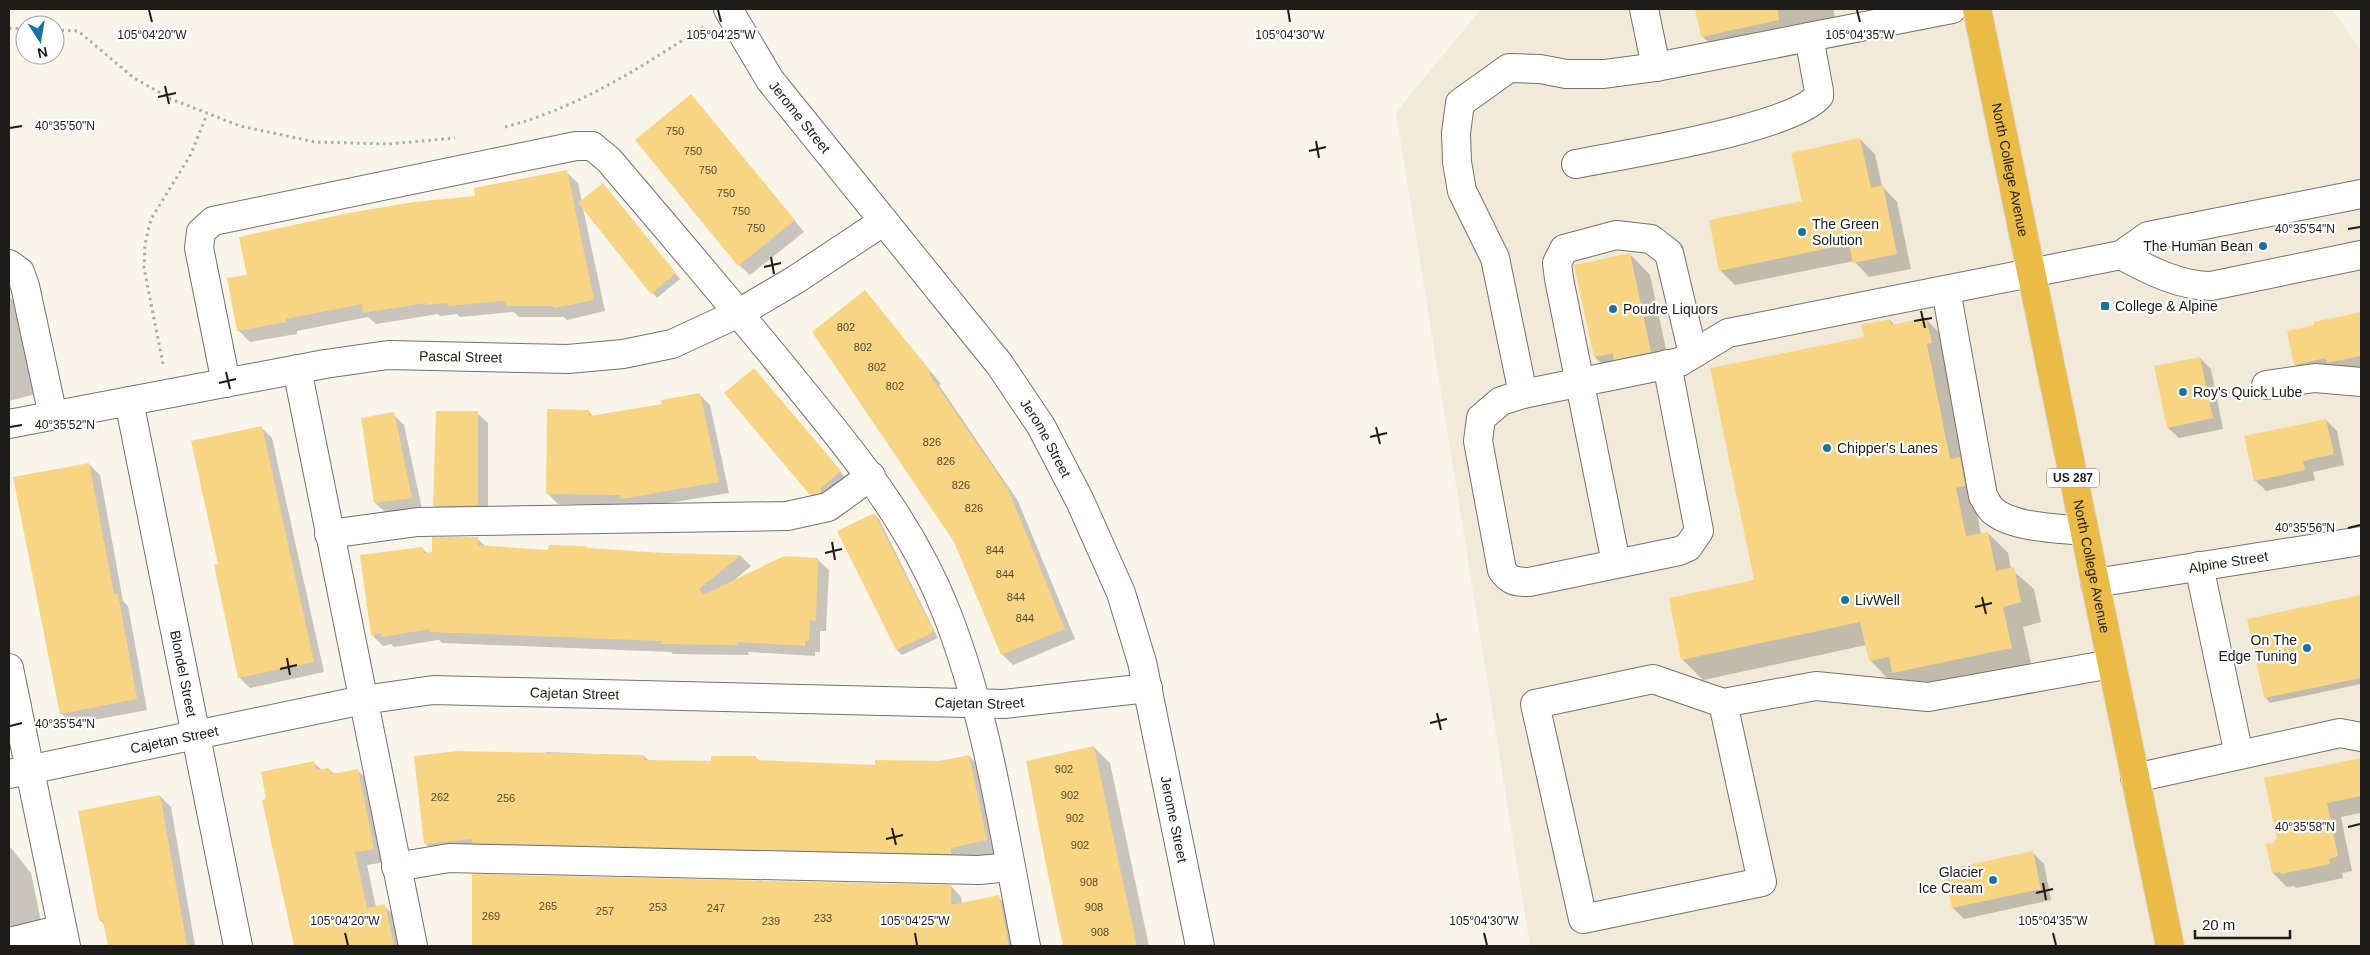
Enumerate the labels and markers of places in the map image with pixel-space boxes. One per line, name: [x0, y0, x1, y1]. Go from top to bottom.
place label: The Green Solution: [1812, 216, 1879, 248]
marker: The Green Solution: [1796, 226, 1808, 238]
place label: The Human Bean: [2143, 238, 2253, 254]
marker: The Human Bean: [2257, 240, 2269, 252]
place label: College & Alpine: [2115, 298, 2218, 314]
marker: College & Alpine: [2099, 300, 2111, 312]
place label: Poudre Liquors: [1623, 301, 1718, 317]
marker: Poudre Liquors: [1607, 303, 1619, 315]
place label: Roy's Quick Lube: [2193, 384, 2302, 400]
marker: Roy's Quick Lube: [2177, 386, 2189, 398]
place label: Chipper's Lanes: [1837, 440, 1938, 456]
marker: Chipper's Lanes: [1821, 442, 1833, 454]
place label: LivWell: [1855, 592, 1900, 608]
marker: LivWell: [1839, 594, 1851, 606]
place label: On The Edge Tuning: [2218, 632, 2297, 664]
marker: On The Edge Tuning: [2301, 642, 2313, 654]
place label: Glacier Ice Cream: [1918, 864, 1983, 896]
marker: Glacier Ice Cream: [1987, 874, 1999, 886]

